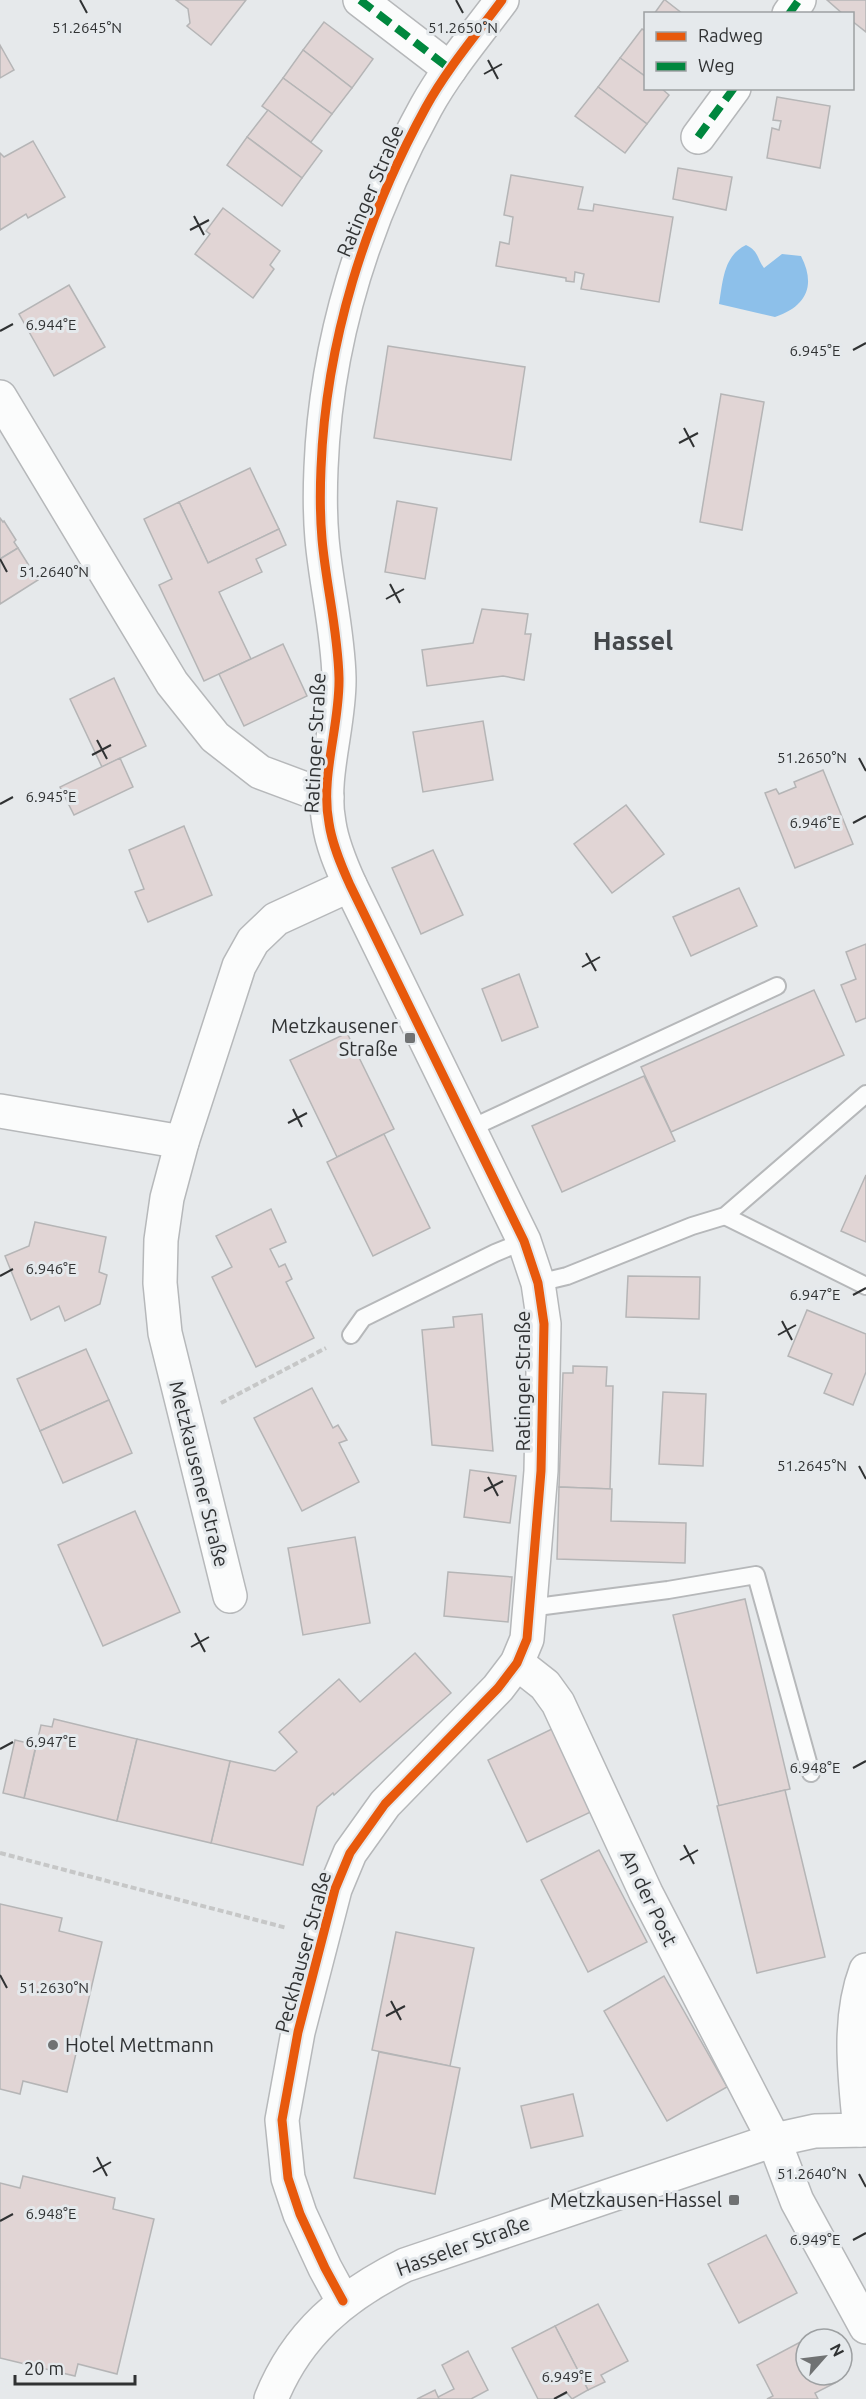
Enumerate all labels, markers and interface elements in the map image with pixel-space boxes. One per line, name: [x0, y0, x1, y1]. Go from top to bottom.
legend: [644, 12, 854, 90]
text: 51.2645°N: [52, 19, 122, 36]
text: 51.2650°N: [428, 19, 498, 36]
text: Radweg: [698, 25, 763, 45]
text: Weg: [698, 55, 735, 75]
street label: Ratinger Straße: [331, 121, 408, 260]
text: 6.944°E: [26, 316, 76, 333]
text: 6.945°E: [790, 342, 840, 359]
text: 51.2640°N: [19, 563, 89, 580]
district label: Hassel: [593, 626, 673, 655]
street label: Ratinger Straße: [299, 672, 330, 814]
text: 51.2650°N: [777, 749, 847, 766]
text: 6.945°E: [26, 788, 76, 805]
text: 6.946°E: [790, 814, 840, 831]
place label: Metzkausener Straße: [271, 1014, 398, 1060]
marker: Metzkausener Straße: [403, 1031, 417, 1045]
text: 6.946°E: [26, 1260, 76, 1277]
text: 6.947°E: [790, 1286, 840, 1303]
street label: Ratinger Straße: [511, 1311, 534, 1451]
street label: Metzkausener Straße: [165, 1378, 234, 1569]
text: 51.2645°N: [777, 1457, 847, 1474]
text: 6.947°E: [26, 1733, 76, 1750]
text: 6.948°E: [790, 1759, 840, 1776]
street label: An der Post: [616, 1846, 683, 1950]
street label: Peckhauser Straße: [270, 1869, 335, 2035]
text: 51.2630°N: [19, 1979, 89, 1996]
place label: Hotel Mettmann: [65, 2033, 214, 2056]
marker: Hotel Mettmann: [46, 2038, 60, 2052]
text: 51.2640°N: [777, 2165, 847, 2182]
place label: Metzkausen-Hassel: [550, 2188, 722, 2211]
marker: Metzkausen-Hassel: [727, 2193, 741, 2207]
text: 6.948°E: [26, 2205, 76, 2222]
street label: Hasseler Straße: [393, 2211, 533, 2280]
text: 6.949°E: [790, 2231, 840, 2248]
north arrow: [794, 2327, 854, 2387]
text: N: [826, 2340, 848, 2359]
scale bar: [15, 2348, 135, 2386]
text: 20 m: [24, 2358, 64, 2378]
text: 6.949°E: [542, 2368, 592, 2385]

